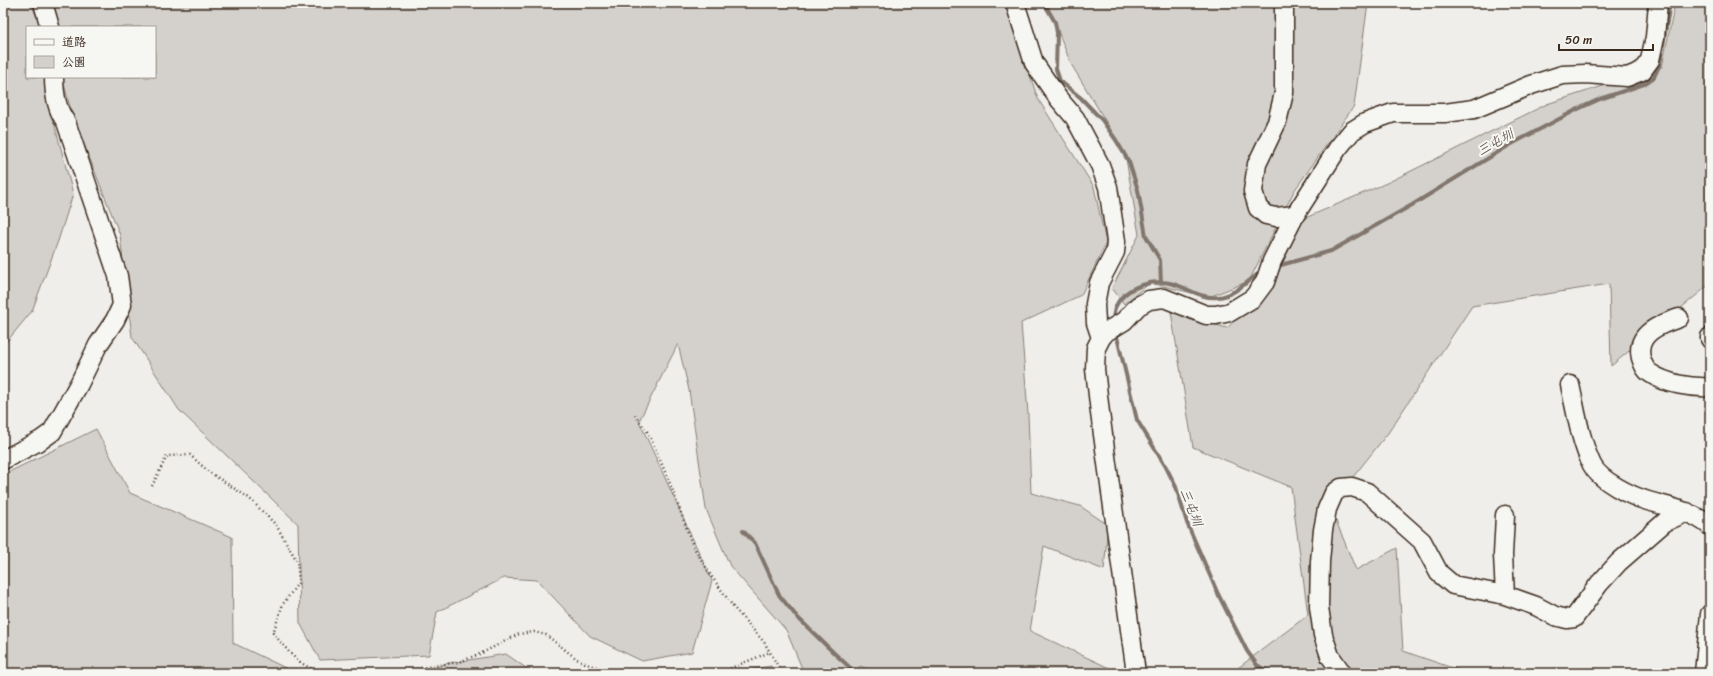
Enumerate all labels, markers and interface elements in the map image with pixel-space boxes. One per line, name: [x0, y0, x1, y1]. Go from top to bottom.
legend: [26, 26, 156, 78]
scale bar: [1559, 26, 1653, 52]
text: 50 m: [1565, 29, 1592, 51]
text: 道路: [62, 31, 86, 53]
text: 公園: [62, 51, 86, 73]
water label: 三屯圳: [1473, 122, 1520, 162]
water label: 三屯圳: [1174, 485, 1210, 531]

